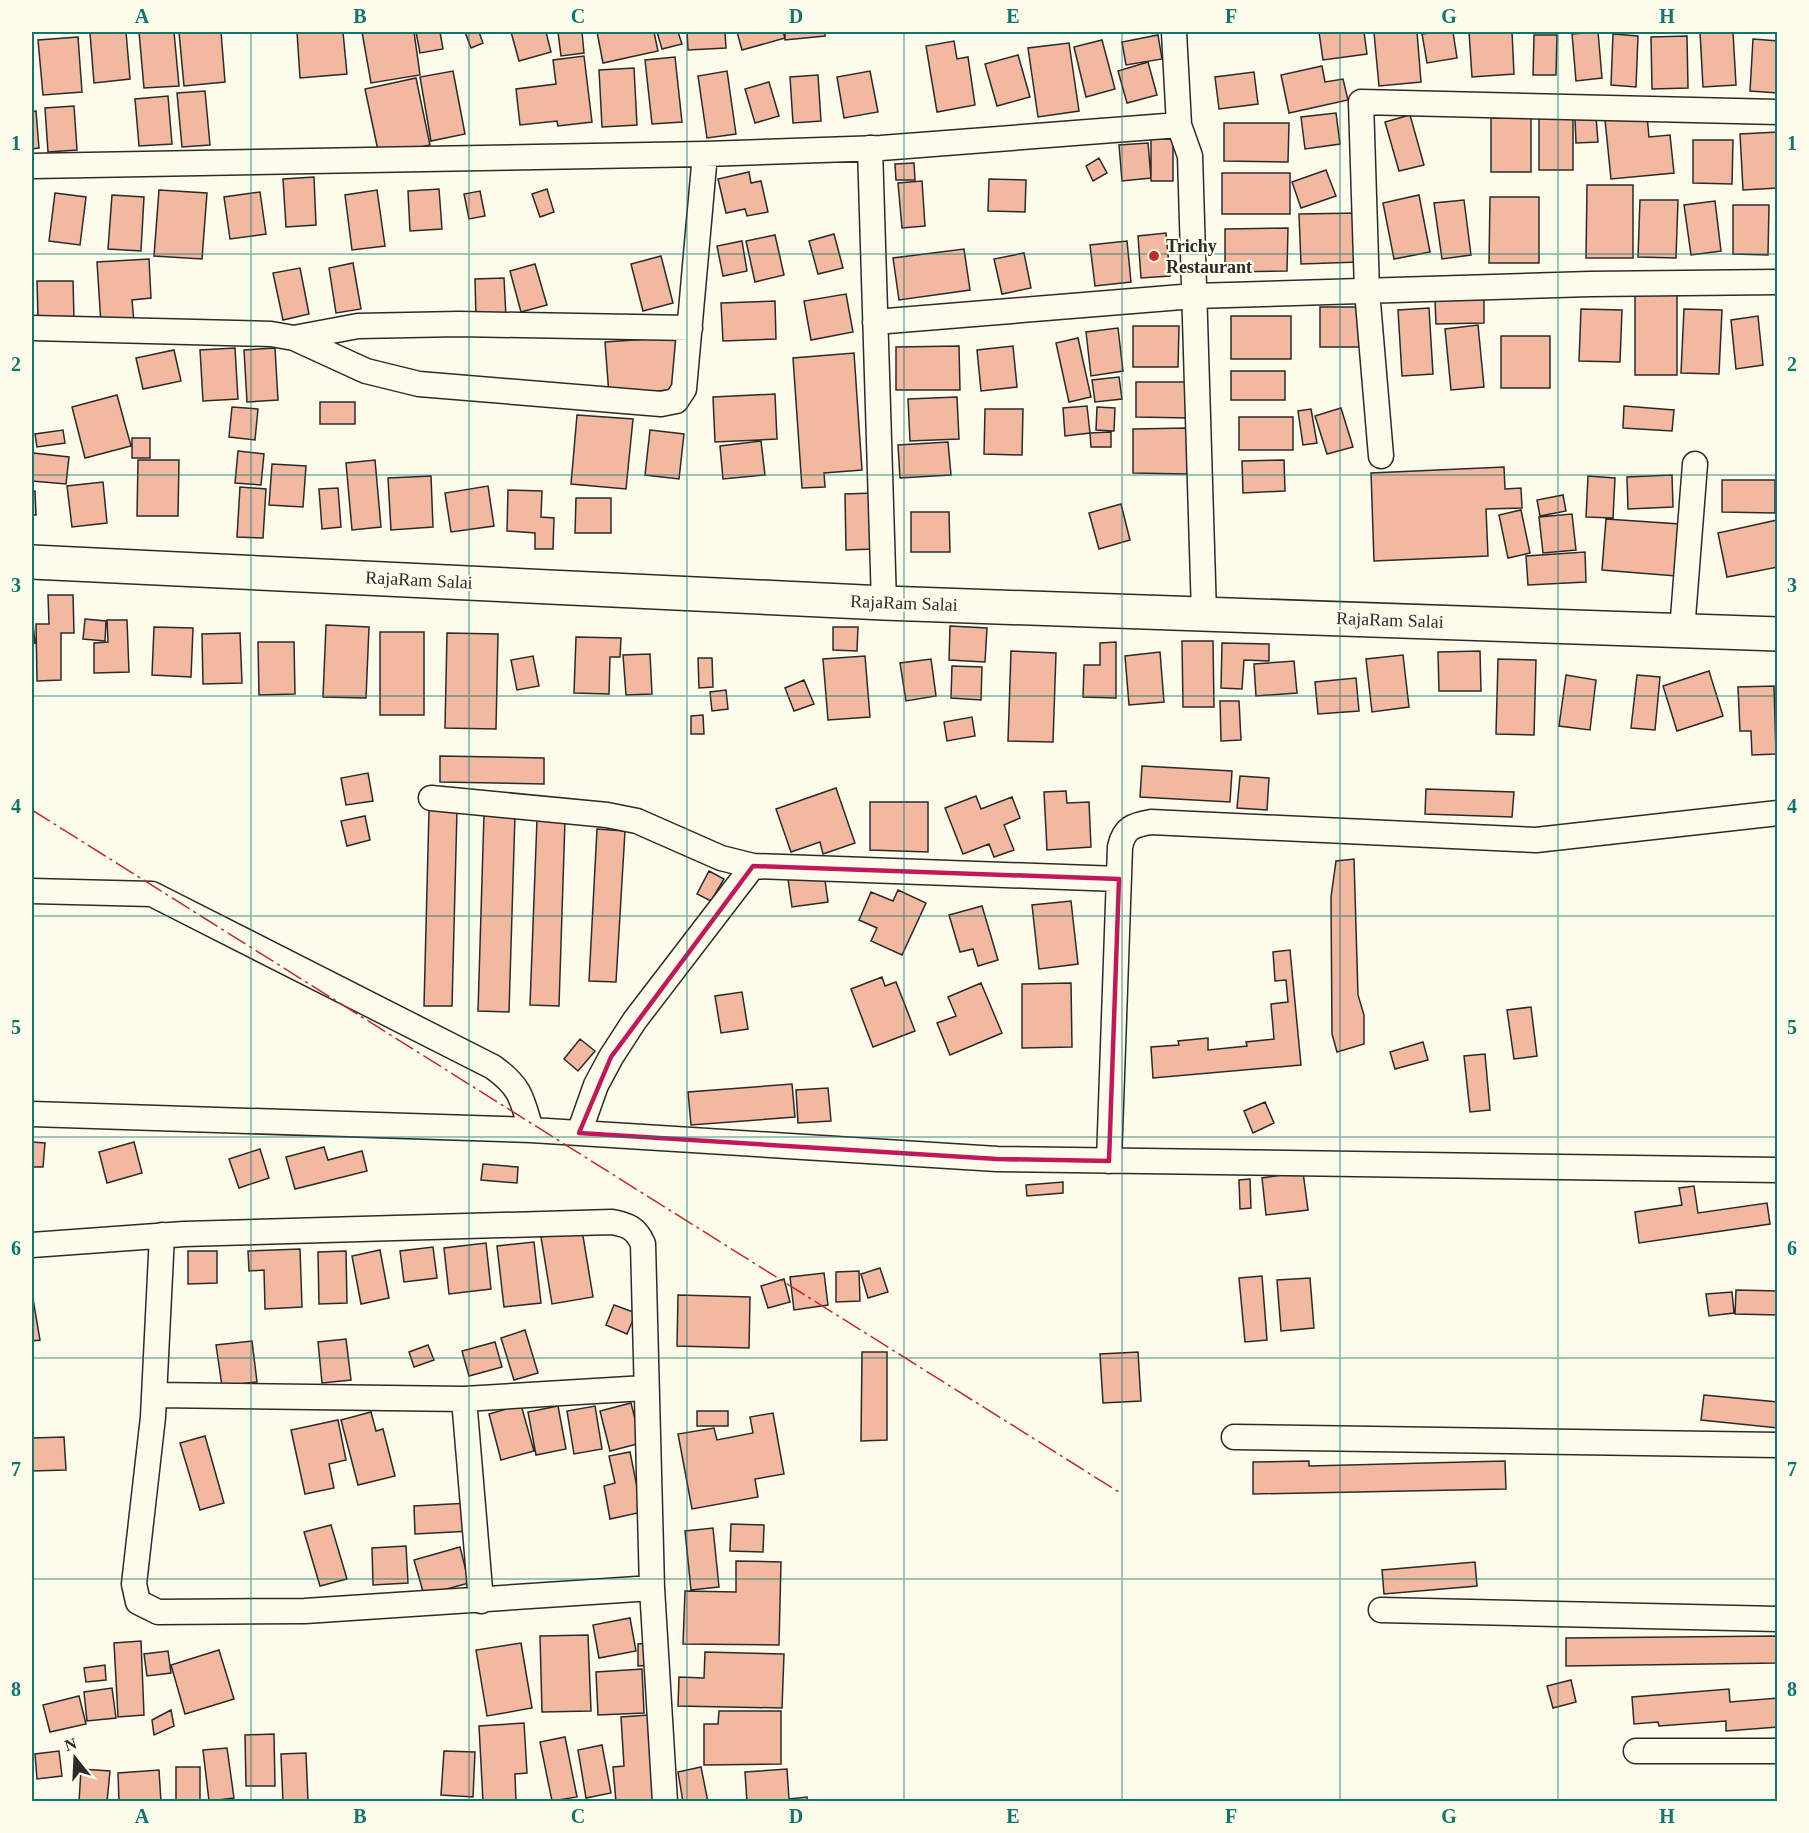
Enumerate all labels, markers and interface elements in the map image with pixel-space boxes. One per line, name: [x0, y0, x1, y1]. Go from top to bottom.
text: A: [135, 5, 150, 27]
text: B: [353, 5, 367, 27]
text: C: [571, 5, 585, 27]
text: D: [789, 5, 803, 27]
text: E: [1006, 5, 1020, 27]
text: F: [1225, 5, 1237, 27]
text: G: [1441, 5, 1457, 27]
text: H: [1659, 5, 1675, 27]
text: 1: [11, 132, 21, 154]
text: 1: [1787, 132, 1797, 154]
place label: Trichy Restaurant: [1166, 236, 1252, 277]
marker: Trichy Restaurant: [1147, 249, 1161, 263]
text: 2: [11, 353, 21, 375]
text: 2: [1787, 353, 1797, 375]
street label: RajaRam Salai: [365, 567, 473, 593]
text: 3: [11, 574, 21, 596]
text: 3: [1787, 574, 1797, 596]
street label: RajaRam Salai: [850, 591, 958, 615]
street label: RajaRam Salai: [1336, 608, 1444, 632]
text: 4: [11, 795, 21, 817]
text: 4: [1787, 795, 1797, 817]
text: 5: [11, 1016, 21, 1038]
text: 5: [1787, 1016, 1797, 1038]
text: 6: [11, 1237, 21, 1259]
text: 6: [1787, 1237, 1797, 1259]
text: 7: [11, 1458, 21, 1480]
text: 7: [1787, 1458, 1797, 1480]
text: 8: [11, 1678, 21, 1700]
text: 8: [1787, 1678, 1797, 1700]
north arrow: [45, 1728, 105, 1788]
text: N: [62, 1734, 79, 1754]
text: A: [135, 1805, 150, 1827]
text: B: [353, 1805, 367, 1827]
text: C: [571, 1805, 585, 1827]
text: D: [789, 1805, 803, 1827]
text: E: [1006, 1805, 1020, 1827]
text: F: [1225, 1805, 1237, 1827]
text: G: [1441, 1805, 1457, 1827]
text: H: [1659, 1805, 1675, 1827]

